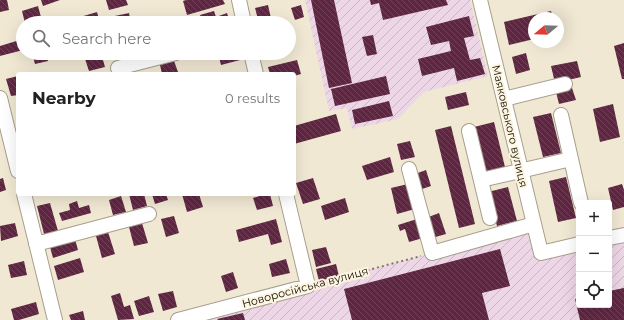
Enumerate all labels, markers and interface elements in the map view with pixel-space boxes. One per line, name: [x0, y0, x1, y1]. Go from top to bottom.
north arrow: [528, 12, 564, 48]
search box: [16, 16, 296, 60]
icon: search: [30, 27, 52, 49]
text: Search here: [62, 29, 151, 48]
street label: Маяковського вулиця: [489, 63, 531, 189]
text: Nearby: [32, 88, 96, 108]
text: 0 results: [225, 90, 280, 106]
map controls: [576, 200, 612, 308]
button: +: [576, 200, 612, 236]
button: −: [576, 236, 612, 272]
street label: Новоросійська вулиця: [240, 263, 370, 311]
button: locate: [576, 272, 612, 308]

